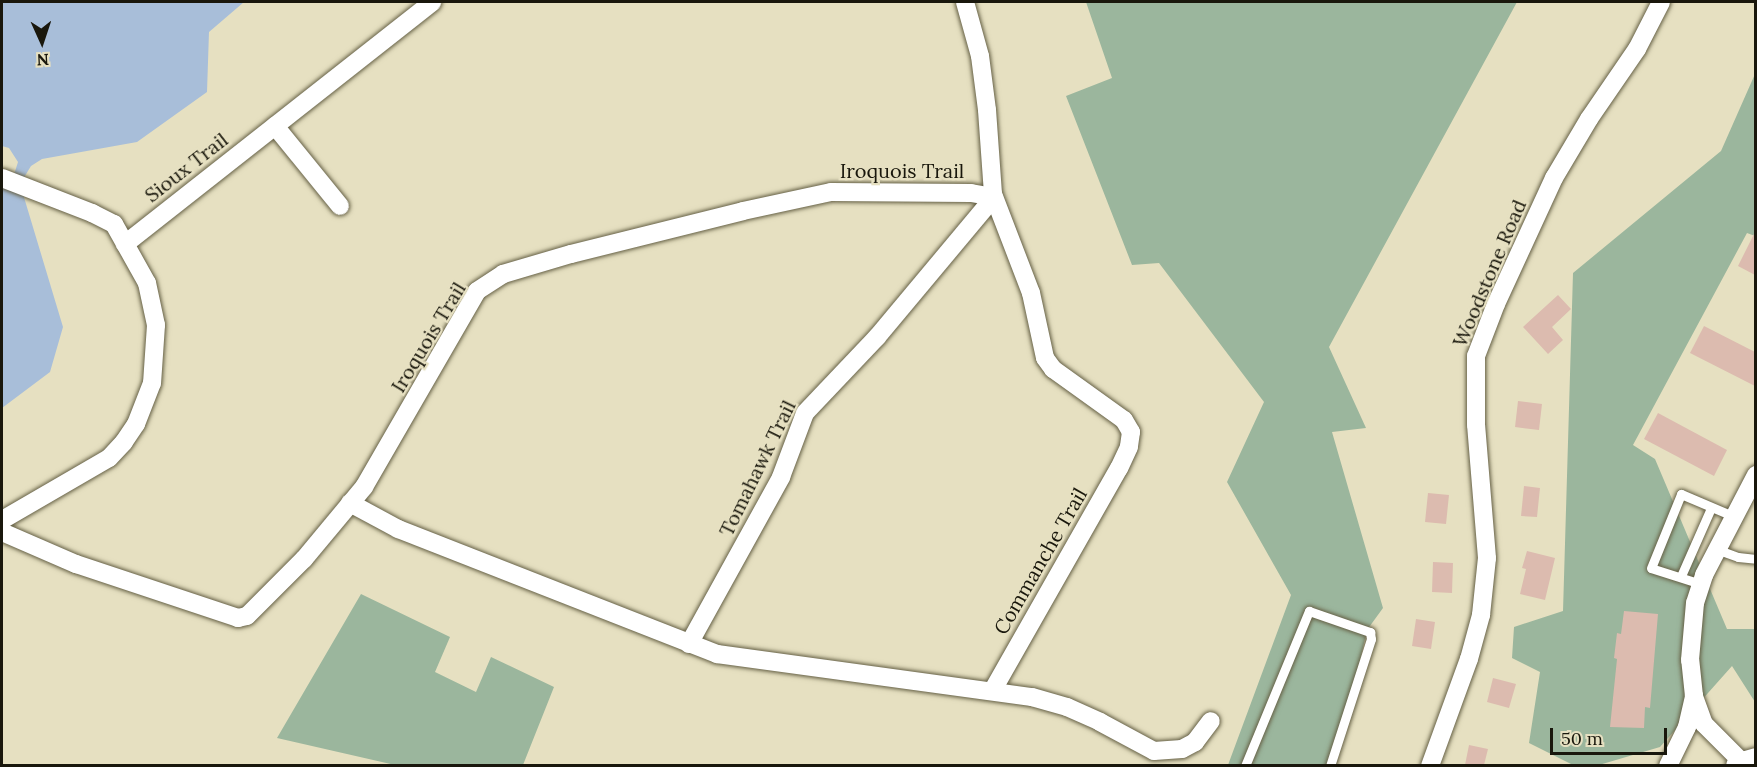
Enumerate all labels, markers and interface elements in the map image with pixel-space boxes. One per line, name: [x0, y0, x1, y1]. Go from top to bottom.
north arrow: [12, 12, 72, 72]
text: N: [36, 50, 50, 70]
street label: Sioux Trail: [140, 127, 232, 207]
street label: Iroquois Trail: [840, 158, 964, 182]
street label: Woodstone Road: [1447, 196, 1531, 350]
street label: Iroquois Trail: [386, 277, 470, 397]
street label: Tomahawk Trail: [714, 396, 800, 540]
street label: Commanche Trail: [988, 484, 1092, 638]
scale bar: [1553, 716, 1670, 754]
text: 50 m: [1561, 727, 1603, 750]

